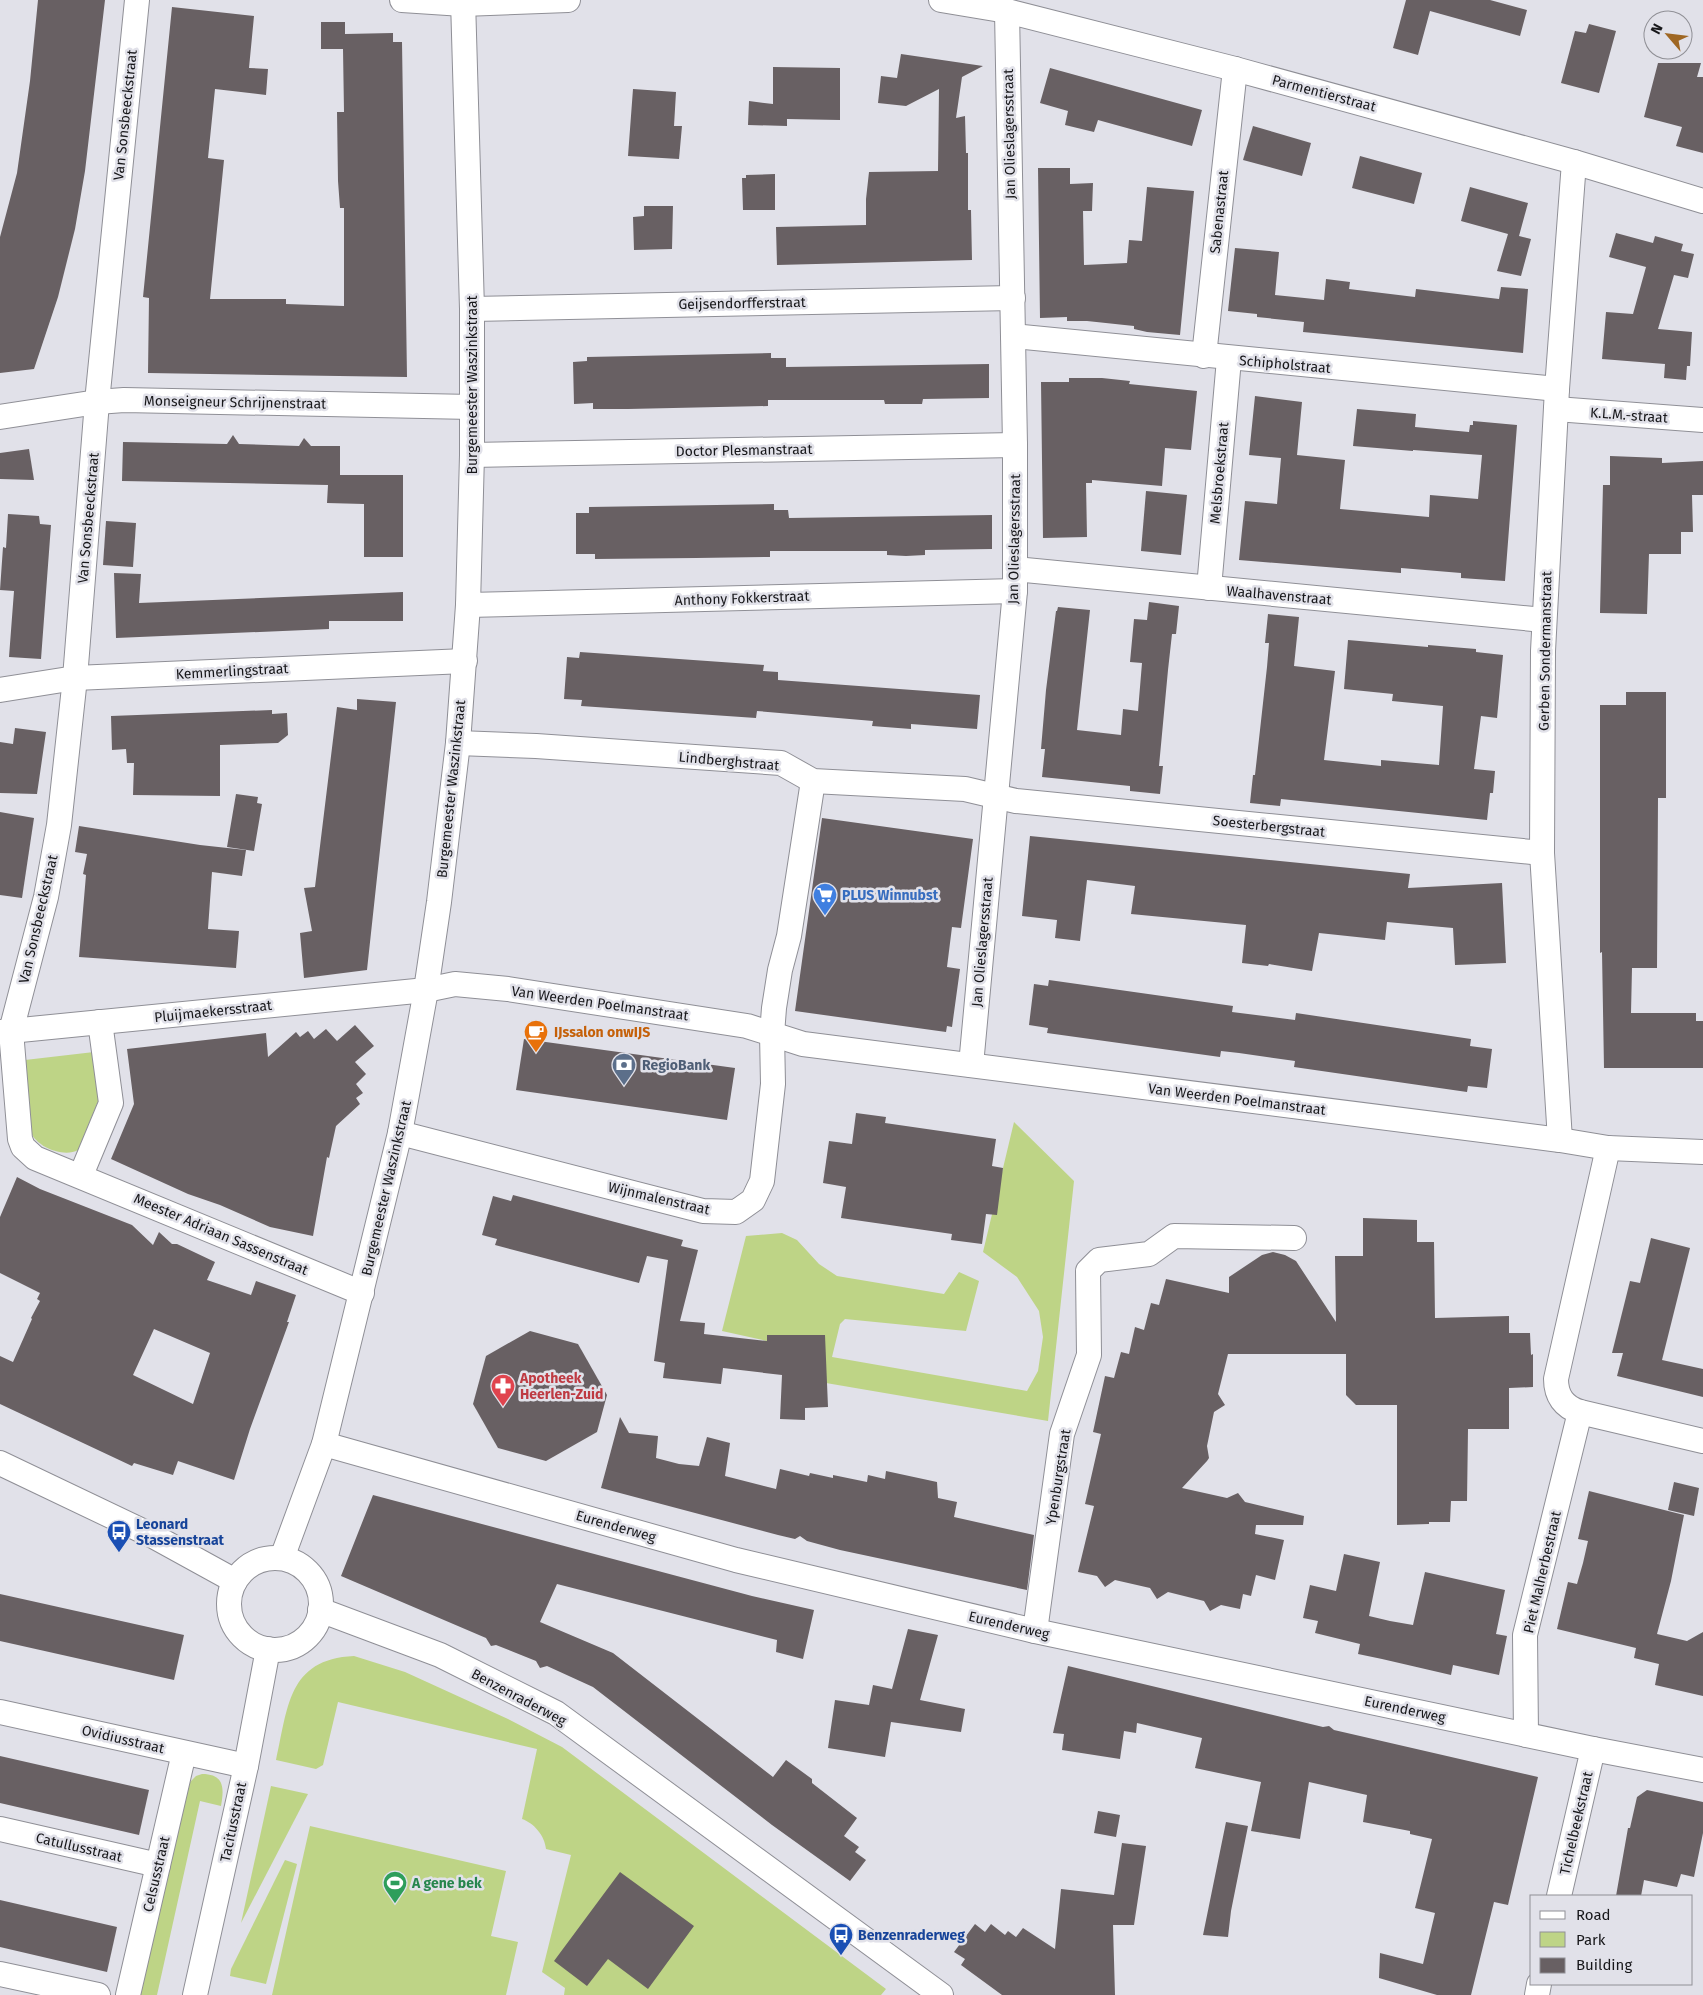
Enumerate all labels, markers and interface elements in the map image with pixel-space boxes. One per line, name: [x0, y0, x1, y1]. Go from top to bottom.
north arrow: [1643, 10, 1693, 60]
text: N: [1647, 21, 1667, 37]
street label: Van Sonsbeeckstraat: [110, 48, 141, 181]
street label: Jan Olieslagersstraat: [1000, 68, 1019, 199]
street label: Parmentierstraat: [1270, 71, 1379, 116]
street label: Sabenastraat: [1207, 169, 1232, 255]
street label: Burgemeester Waszinkstraat: [464, 294, 481, 475]
street label: Geijsendorfferstraat: [678, 294, 807, 313]
street label: Schipholstraat: [1238, 352, 1332, 377]
street label: Monseigneur Schrijnenstraat: [144, 392, 327, 413]
street label: K.L.M.-straat: [1590, 404, 1669, 427]
street label: Melsbroekstraat: [1207, 421, 1232, 525]
street label: Doctor Plesmanstraat: [675, 441, 813, 460]
street label: Van Sonsbeeckstraat: [74, 451, 103, 584]
street label: Jan Olieslagersstraat: [1005, 473, 1024, 604]
street label: Gerben Sondermanstraat: [1536, 570, 1555, 731]
street label: Waalhavenstraat: [1226, 582, 1333, 609]
street label: Anthony Fokkerstraat: [674, 588, 811, 609]
street label: Kemmerlingstraat: [175, 660, 290, 683]
street label: Burgemeester Waszinkstraat: [434, 698, 469, 879]
street label: Lindberghstraat: [678, 749, 781, 774]
street label: Soesterbergstraat: [1212, 812, 1327, 841]
street label: Van Sonsbeeckstraat: [15, 852, 62, 985]
street label: Jan Olieslagersstraat: [968, 876, 997, 1008]
supermarket icon: PLUS Winnubst: [812, 882, 838, 916]
place label: PLUS Winnubst: [842, 887, 939, 904]
street label: Van Weerden Poelmanstraat: [510, 983, 690, 1024]
street label: Pluijmaekersstraat: [153, 997, 274, 1026]
cafe icon: IJssalon onwIJS: [523, 1019, 549, 1053]
place label: IJssalon onwIJS: [554, 1024, 650, 1041]
bank icon: RegioBank: [611, 1052, 637, 1086]
place label: RegioBank: [642, 1057, 710, 1074]
street label: Van Weerden Poelmanstraat: [1147, 1080, 1327, 1119]
street label: Burgemeester Waszinkstraat: [358, 1098, 415, 1277]
street label: Wijnmalenstraat: [606, 1179, 712, 1219]
street label: Meester Adriaan Sassenstraat: [131, 1190, 311, 1279]
place label: Apotheek Heerlen-Zuid: [519, 1370, 603, 1403]
pharmacy icon: Apotheek Heerlen-Zuid: [490, 1373, 516, 1407]
street label: Ypenburgstraat: [1043, 1427, 1075, 1526]
street label: Eurenderweg: [574, 1507, 659, 1546]
street label: Piet Malherbestraat: [1520, 1508, 1565, 1635]
place label: Leonard Stassenstraat: [136, 1516, 225, 1549]
bus stop icon: Leonard Stassenstraat: [106, 1519, 132, 1553]
street label: Eurenderweg: [967, 1608, 1052, 1643]
street label: Benzenraderweg: [468, 1665, 570, 1730]
street label: Eurenderweg: [1363, 1693, 1448, 1727]
street label: Ovidiusstraat: [80, 1722, 167, 1757]
street label: Tichelbeekstraat: [1556, 1769, 1597, 1876]
street label: Tacitusstraat: [217, 1780, 250, 1864]
street label: Catullusstraat: [34, 1829, 125, 1866]
street label: Celsusstraat: [140, 1834, 174, 1914]
sports icon: A gene bek: [382, 1870, 408, 1904]
place label: A gene bek: [411, 1875, 482, 1892]
legend: [1530, 1895, 1693, 1985]
text: Road: [1576, 1906, 1611, 1924]
bus stop icon: Benzenraderweg: [828, 1922, 854, 1956]
place label: Benzenraderweg: [858, 1927, 965, 1944]
text: Park: [1576, 1931, 1606, 1949]
text: Building: [1576, 1956, 1632, 1974]

